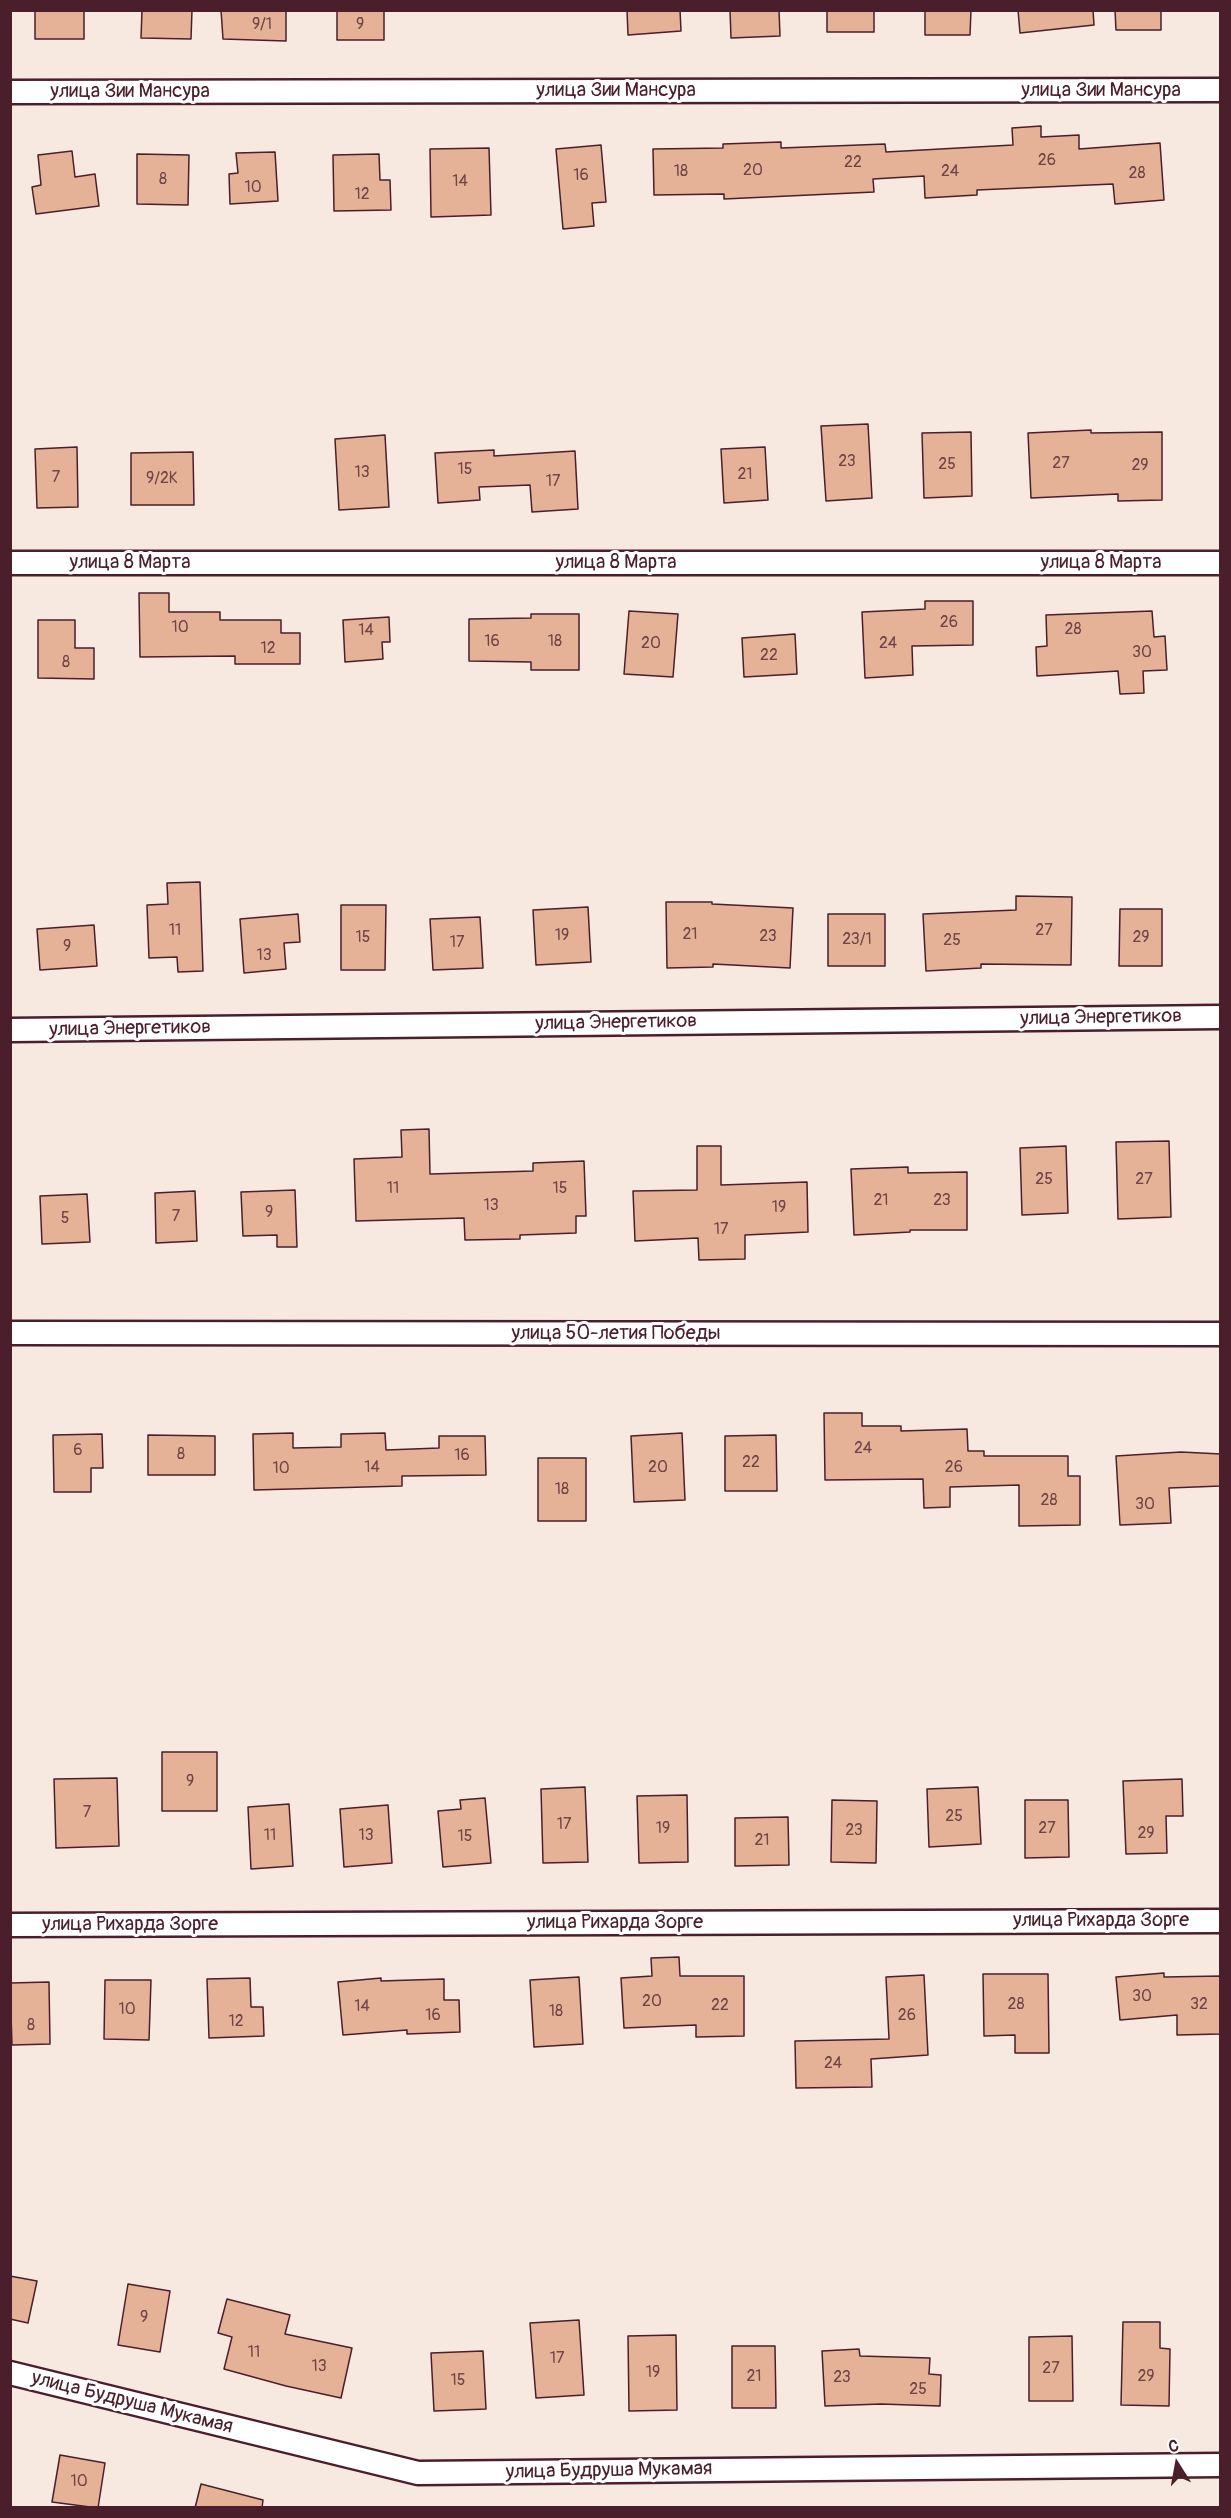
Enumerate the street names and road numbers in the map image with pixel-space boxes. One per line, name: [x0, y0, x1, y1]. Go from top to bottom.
street label: улица Зии Мансура: [536, 79, 696, 103]
street label: улица Зии Мансура: [1021, 79, 1181, 103]
street label: улица Зии Мансура: [50, 80, 210, 104]
street label: улица 8 Марта: [69, 551, 191, 575]
street label: улица 8 Марта: [555, 551, 677, 575]
street label: улица 8 Марта: [1040, 551, 1162, 575]
street label: улица Энергетиков: [1020, 1005, 1182, 1031]
street label: улица Энергетиков: [535, 1010, 697, 1036]
street label: улица Энергетиков: [49, 1016, 211, 1042]
street label: улица 50-летия Победы: [511, 1322, 721, 1346]
street label: улица Рихарда Зорге: [1013, 1909, 1189, 1933]
street label: улица Рихарда Зорге: [527, 1911, 703, 1935]
street label: улица Рихарда Зорге: [42, 1913, 218, 1937]
street label: улица Будруша Мукамая: [29, 2366, 235, 2440]
street label: улица Будруша Мукамая: [505, 2457, 713, 2485]

